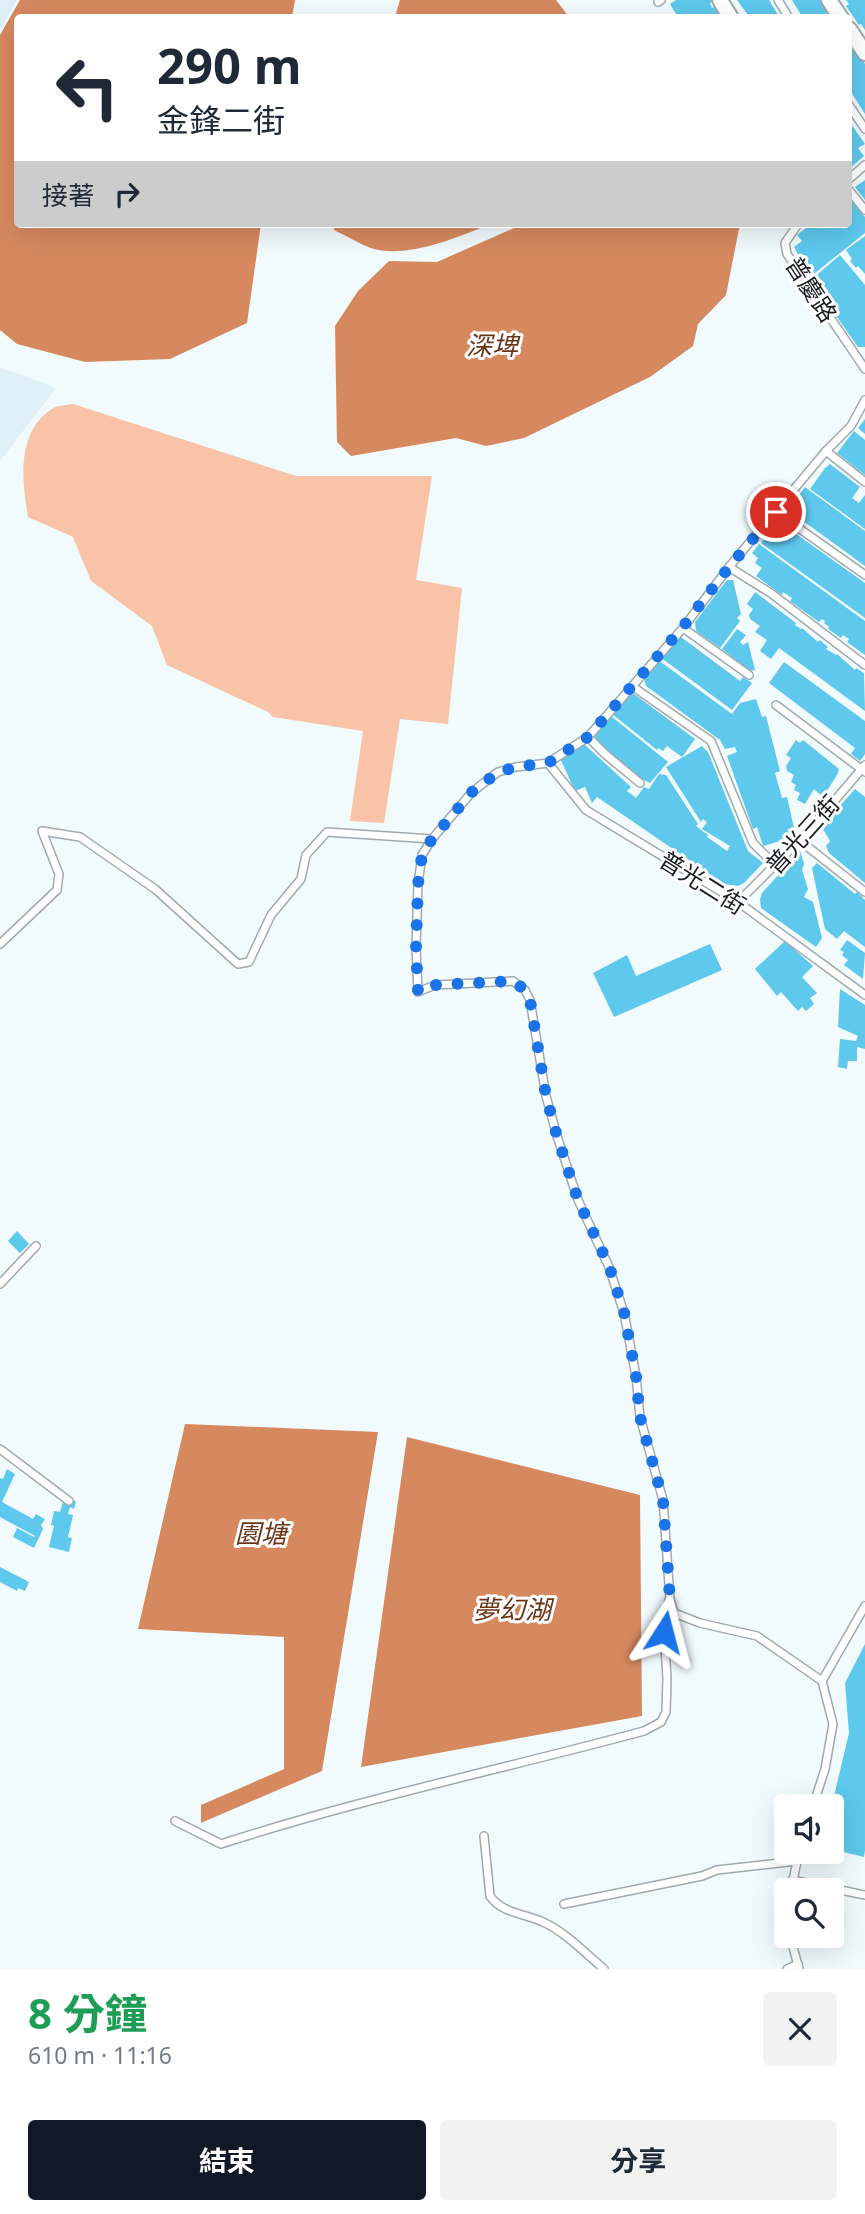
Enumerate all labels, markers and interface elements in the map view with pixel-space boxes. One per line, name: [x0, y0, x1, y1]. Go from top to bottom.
text: 290 m: [157, 32, 302, 98]
icon: left: [42, 42, 133, 133]
text: 金鋒二街: [157, 98, 285, 141]
icon: right: [108, 175, 146, 213]
text: 接著: [42, 177, 94, 213]
street label: 普慶路: [779, 250, 845, 328]
water label: 深埤: [466, 327, 521, 363]
pin: [746, 482, 806, 542]
icon: arrive: [757, 493, 795, 531]
street label: 普光三街: [758, 787, 846, 881]
street label: 普光二街: [654, 843, 752, 921]
water label: 園塘: [235, 1515, 291, 1551]
water label: 夢幻湖: [473, 1591, 555, 1627]
position arrow: [627, 1595, 701, 1669]
map controls: [774, 1794, 844, 1948]
button: sound: [774, 1794, 844, 1864]
button: search: [774, 1878, 844, 1948]
text: 8 分鐘: [28, 1984, 147, 2041]
button: close: [763, 1992, 837, 2066]
text: 610 m · 11:16: [28, 2039, 172, 2071]
button: 結束: [28, 2120, 426, 2200]
button: 分享: [440, 2120, 837, 2200]

